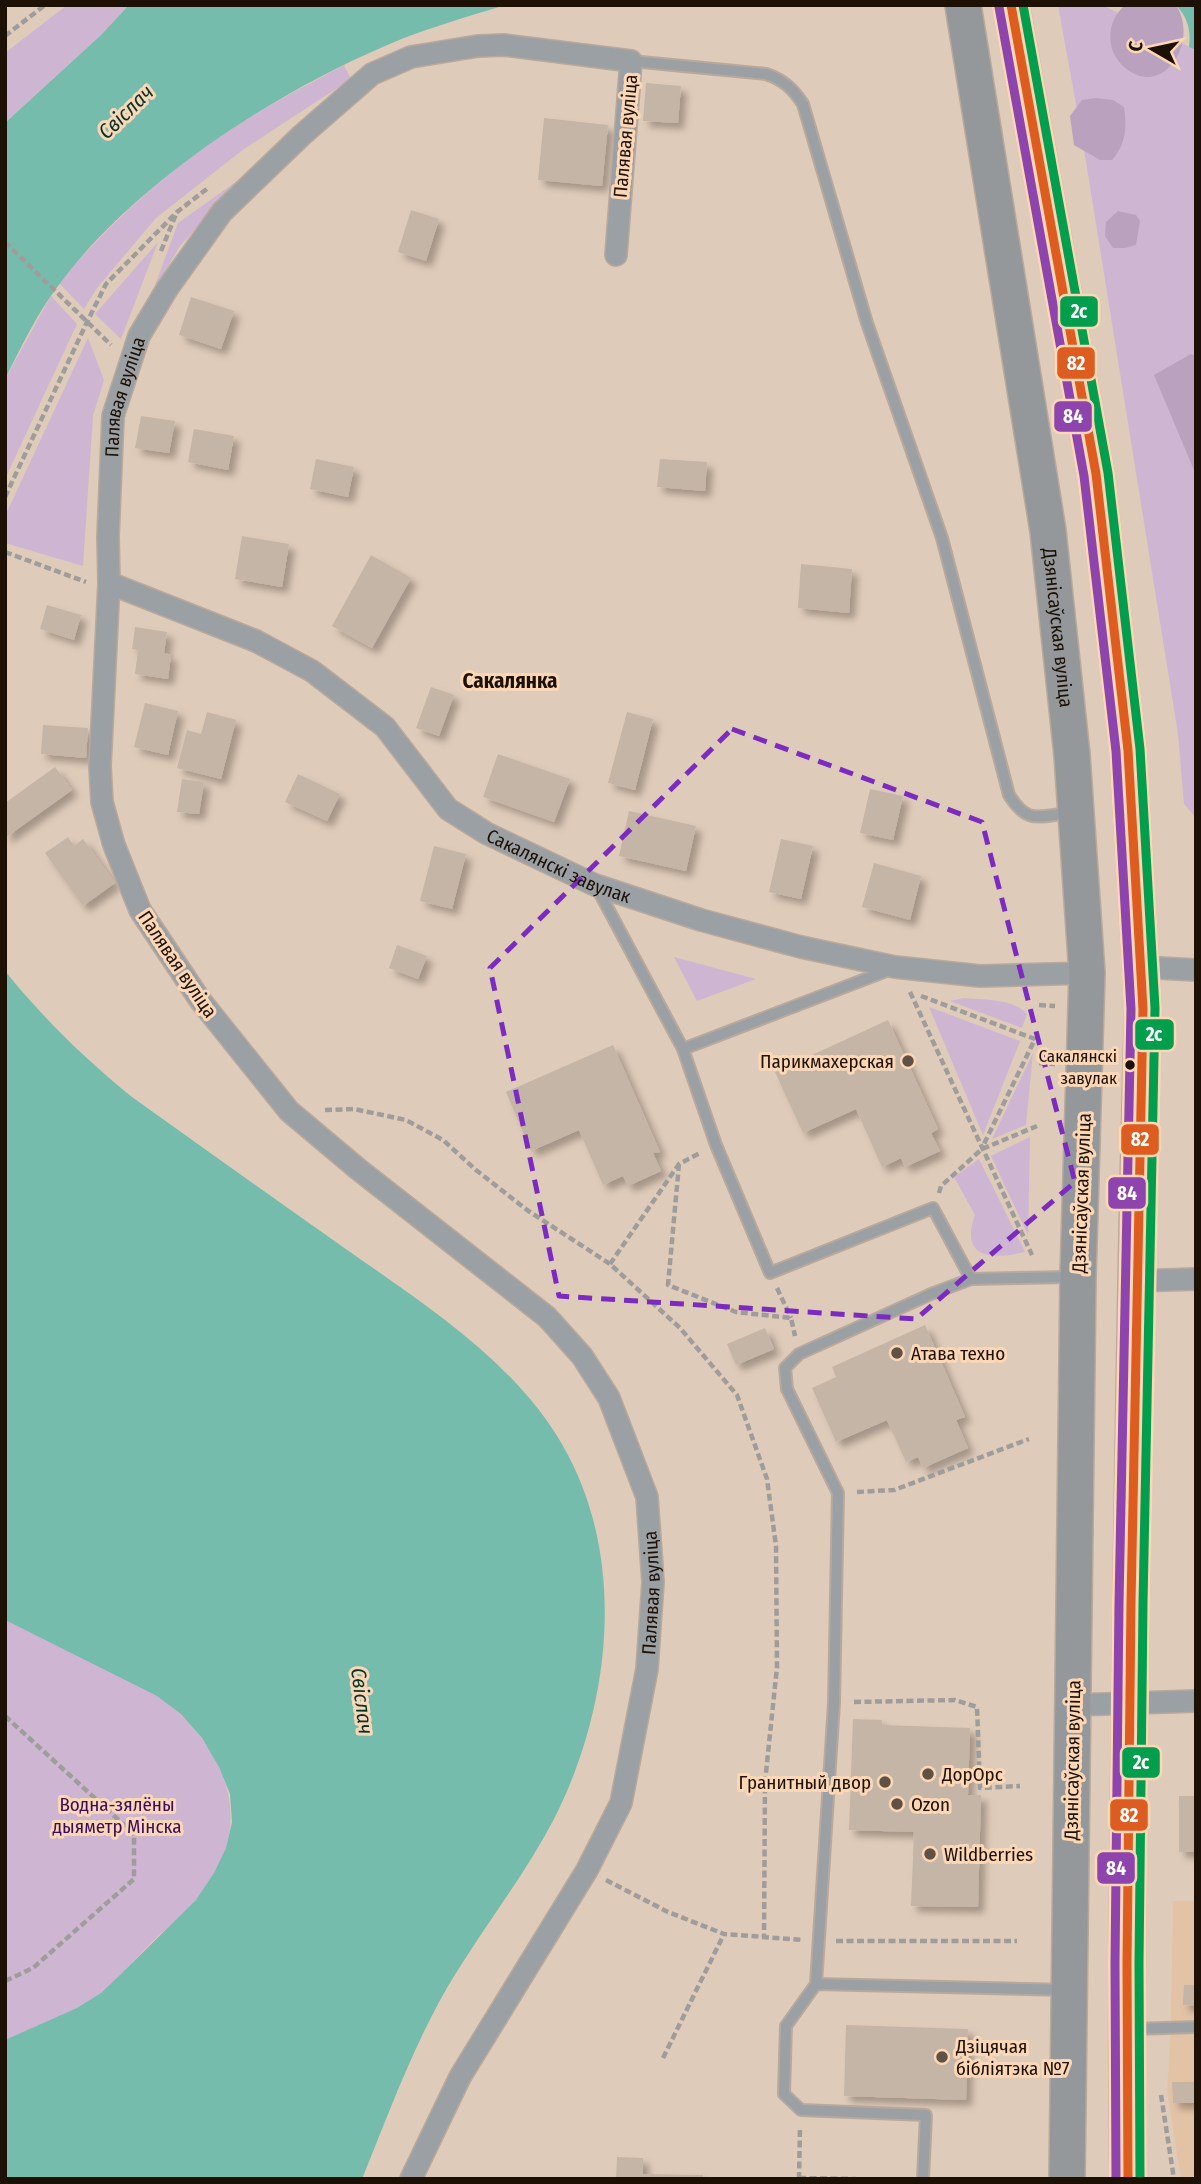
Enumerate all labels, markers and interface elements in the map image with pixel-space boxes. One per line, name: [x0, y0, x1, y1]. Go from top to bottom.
north arrow: [1117, 14, 1187, 84]
text: С: [1124, 40, 1148, 53]
street label: Палявая вуліца: [609, 73, 642, 199]
water label: Свіслач: [93, 79, 159, 145]
line badge: 2с: [1059, 295, 1099, 328]
text: 2с: [1070, 300, 1088, 323]
street label: Палявая вуліца: [100, 334, 150, 458]
line badge: 82: [1056, 346, 1096, 380]
text: 82: [1067, 352, 1086, 375]
line badge: 84: [1053, 400, 1093, 433]
text: 84: [1063, 405, 1083, 428]
street label: Дзянісаўская вуліца: [1038, 546, 1078, 709]
district label: Сакалянка: [462, 668, 558, 694]
street label: Сакалянскі завулак: [483, 824, 634, 908]
street label: Палявая вуліца: [133, 906, 222, 1022]
line badge: 2с: [1134, 1018, 1175, 1051]
text: 2с: [1145, 1023, 1163, 1046]
place label: Сакалянскі завулак: [1038, 1046, 1117, 1089]
place label: Парикмахерская: [760, 1050, 894, 1073]
marker: Парикмахерская: [900, 1053, 916, 1069]
marker: Сакалянскі завулак: [1123, 1058, 1137, 1072]
street label: Дзянісаўская вуліца: [1067, 1113, 1096, 1274]
line badge: 82: [1120, 1123, 1160, 1156]
text: 82: [1131, 1128, 1150, 1151]
line badge: 84: [1107, 1176, 1147, 1210]
text: 84: [1117, 1182, 1137, 1205]
place label: Атава техно: [911, 1342, 1005, 1365]
marker: Атава техно: [889, 1345, 905, 1361]
street label: Палявая вуліца: [637, 1530, 665, 1656]
water label: Свіслач: [345, 1666, 379, 1736]
street label: Дзянісаўская вуліца: [1060, 1680, 1085, 1841]
line badge: 2с: [1121, 1746, 1161, 1779]
text: 2с: [1132, 1751, 1150, 1774]
place label: ДорОрс: [941, 1763, 1003, 1786]
marker: ДорОрс: [920, 1766, 936, 1782]
place label: Гранитный двор: [738, 1771, 871, 1794]
marker: Гранитный двор: [877, 1774, 893, 1790]
park label: Водна-зялёны дыяметр Мінска: [53, 1793, 181, 1838]
place label: Ozon: [911, 1793, 950, 1816]
marker: Ozon: [889, 1796, 905, 1812]
line badge: 82: [1109, 1798, 1149, 1832]
text: 82: [1120, 1804, 1139, 1827]
place label: Wildberries: [944, 1843, 1033, 1866]
marker: Wildberries: [922, 1846, 938, 1862]
line badge: 84: [1096, 1851, 1136, 1885]
text: 84: [1106, 1857, 1126, 1880]
place label: Дзіцячая бібліятэка №7: [955, 2035, 1070, 2080]
marker: Дзіцячая бібліятэка №7: [934, 2049, 950, 2065]

